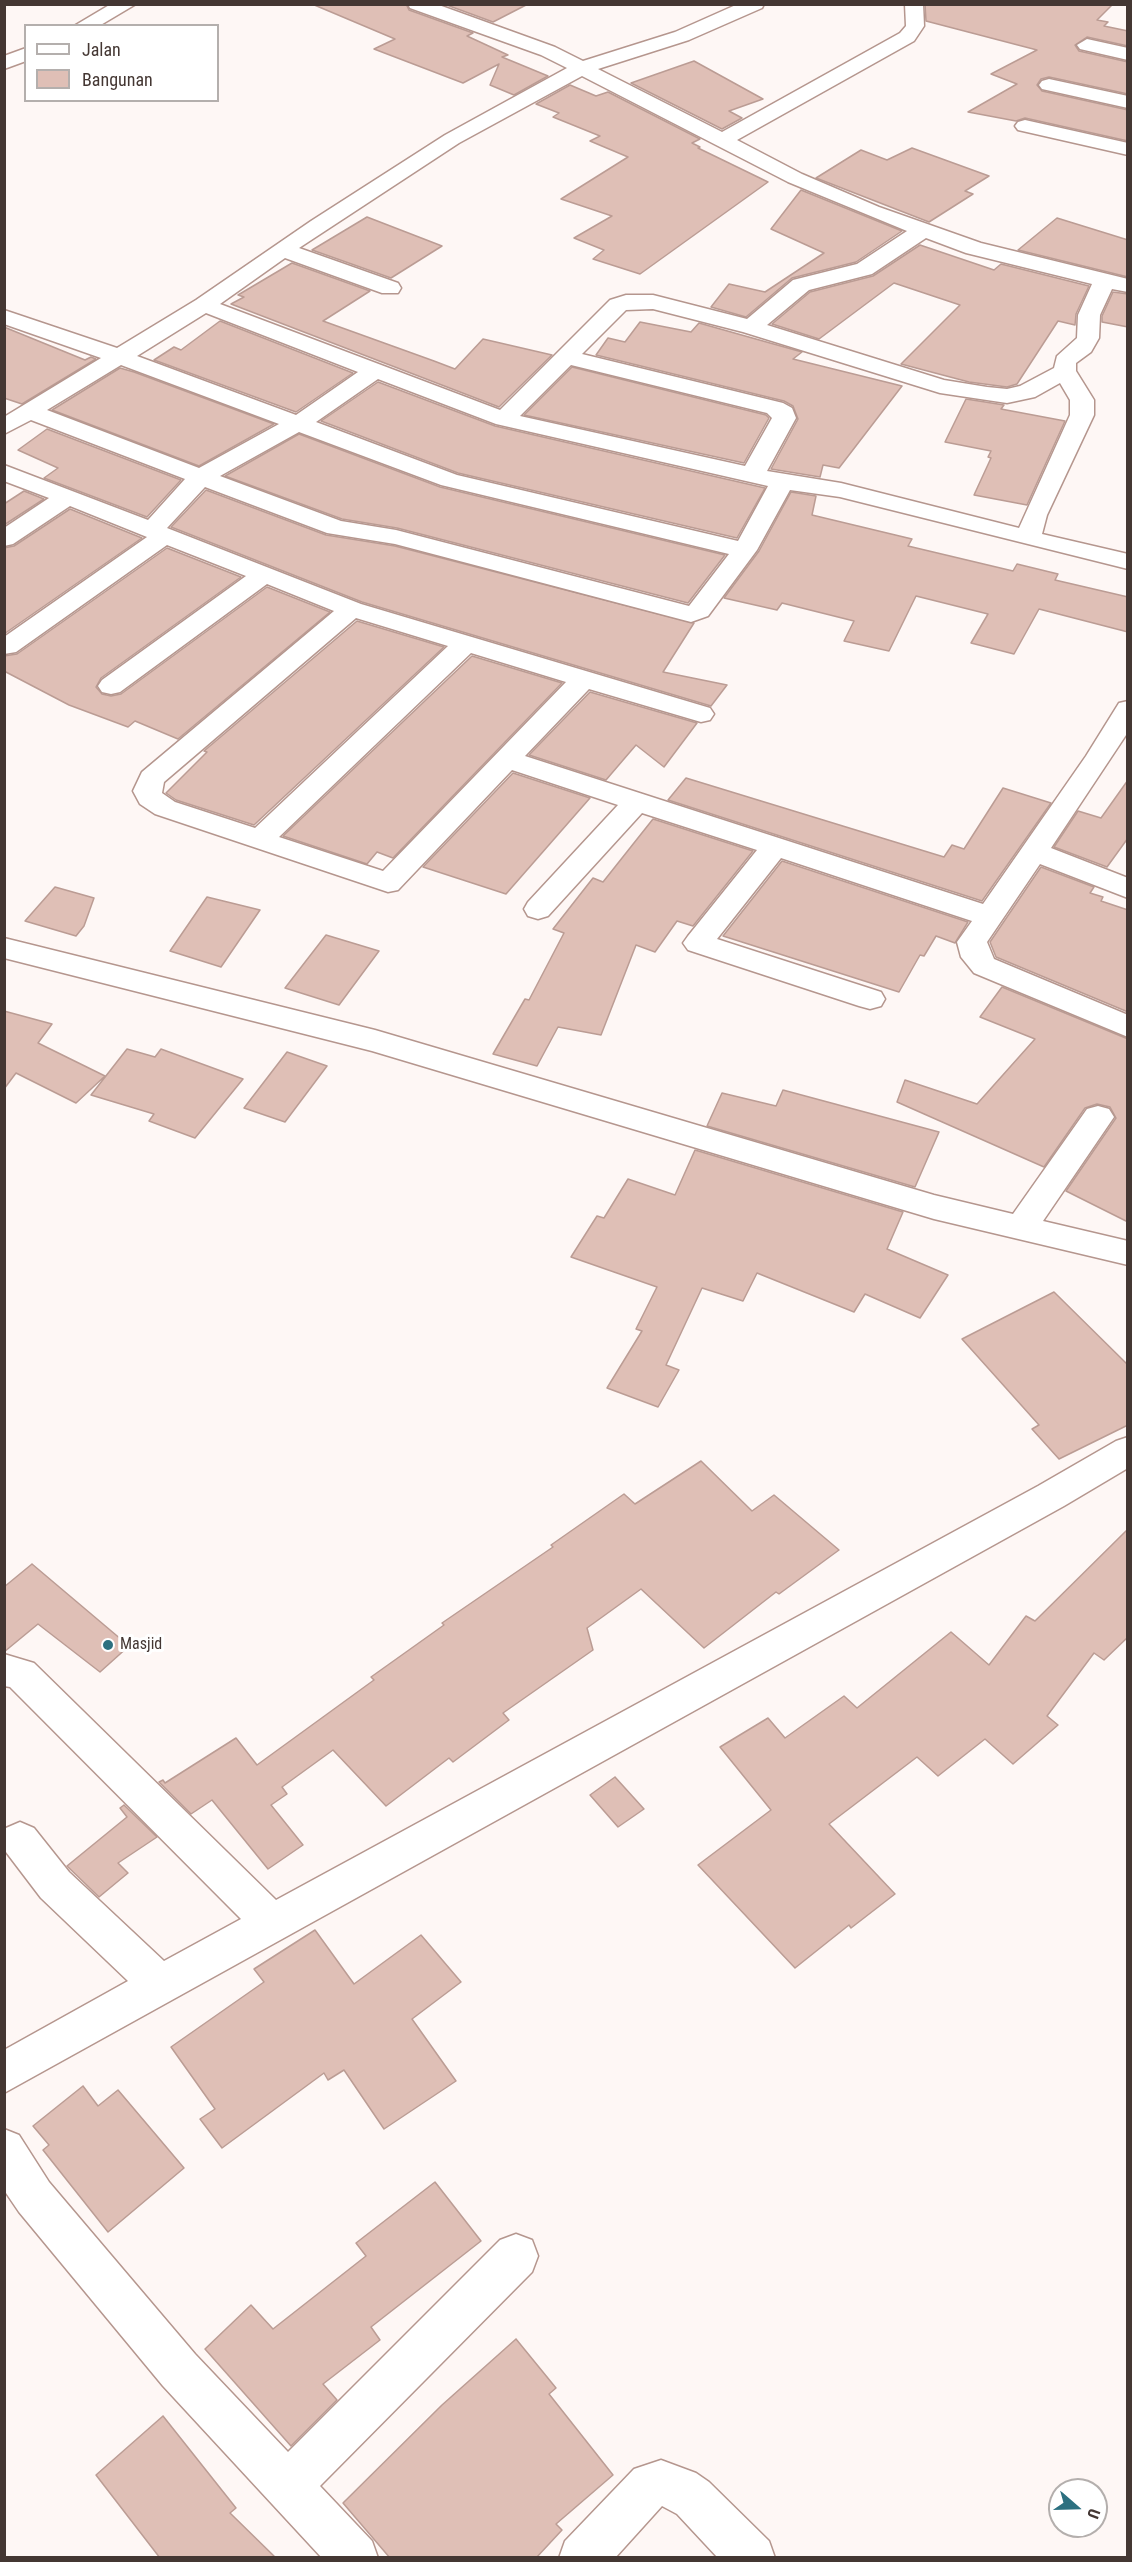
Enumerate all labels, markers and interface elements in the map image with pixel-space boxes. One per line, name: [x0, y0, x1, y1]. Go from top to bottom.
legend: [24, 24, 219, 102]
text: Jalan: [82, 39, 121, 60]
text: Bangunan: [82, 69, 153, 90]
place label: Masjid: [120, 1635, 162, 1655]
marker: Masjid: [101, 1638, 115, 1652]
north arrow: [1048, 2478, 1108, 2538]
text: U: [1083, 2506, 1104, 2521]

